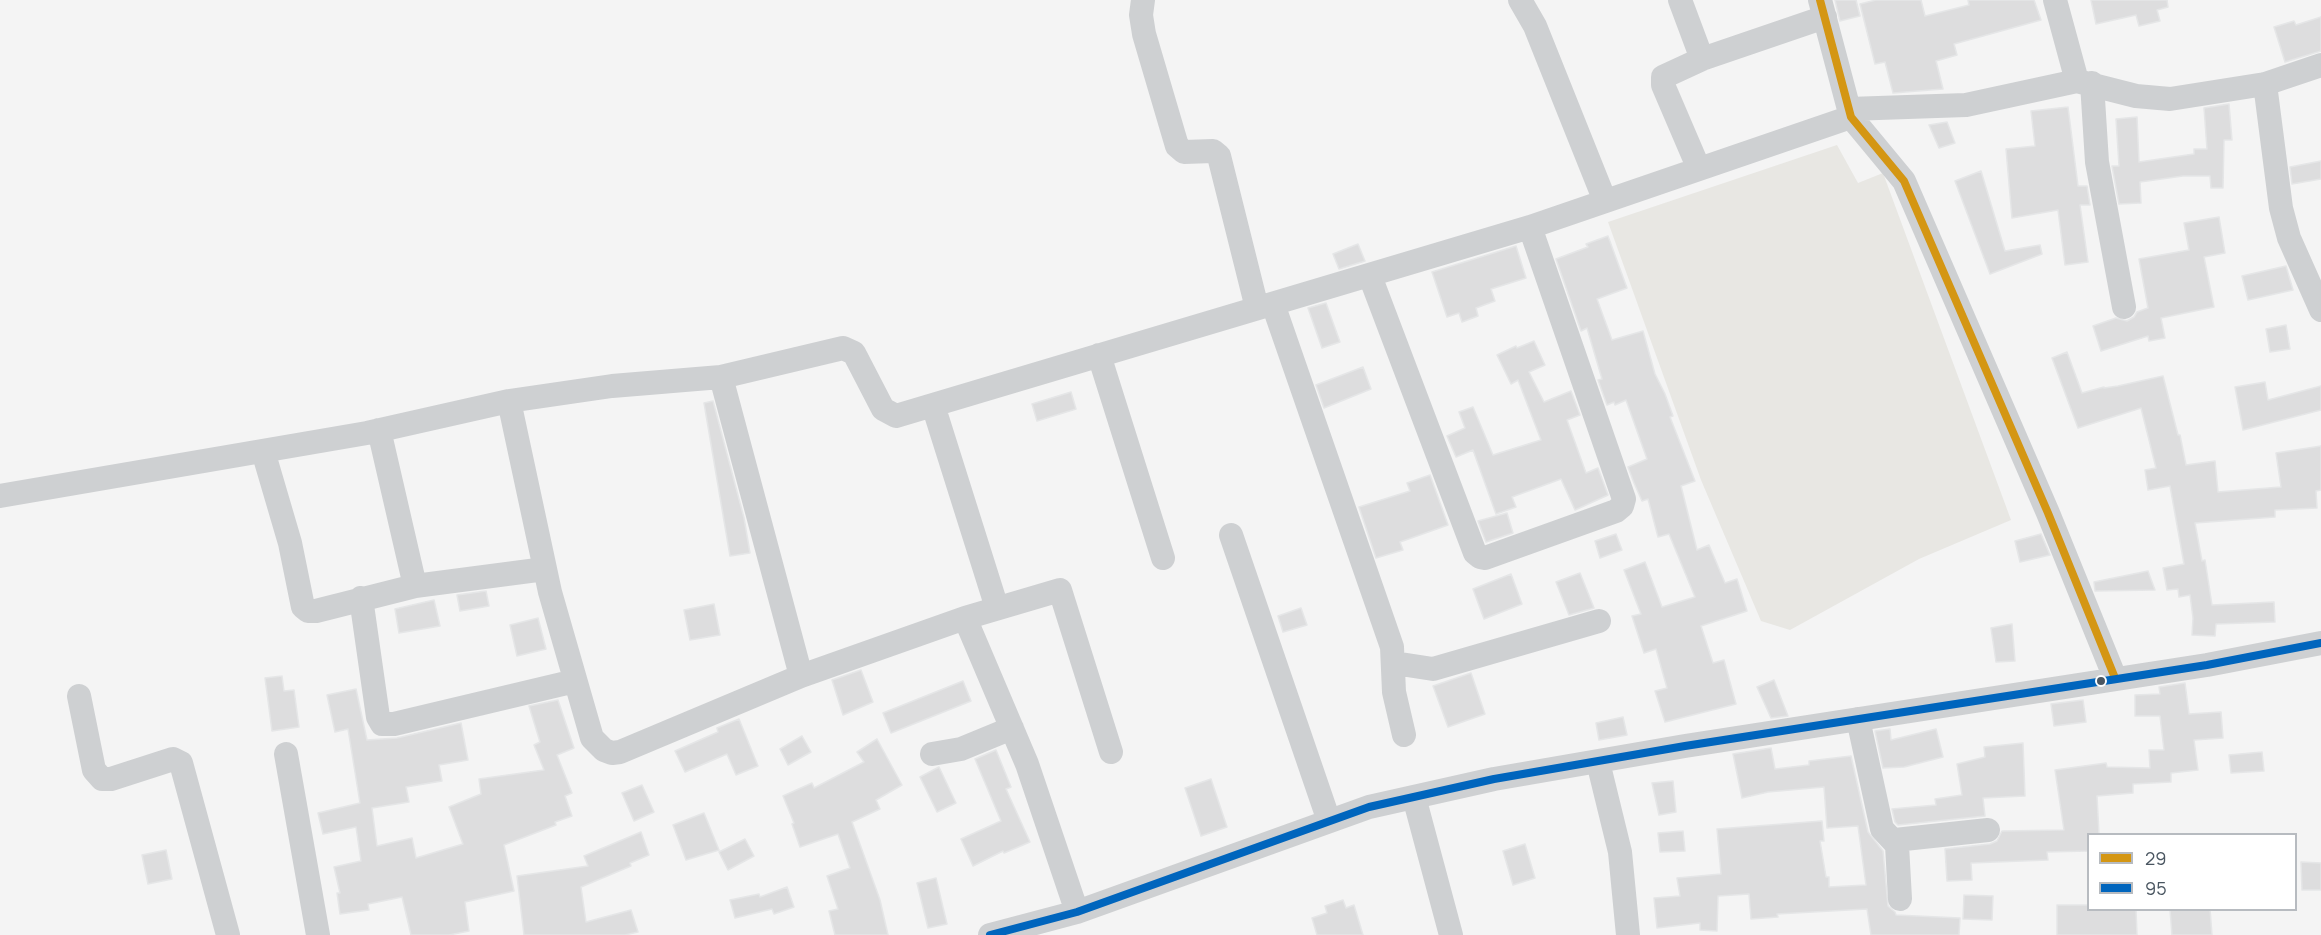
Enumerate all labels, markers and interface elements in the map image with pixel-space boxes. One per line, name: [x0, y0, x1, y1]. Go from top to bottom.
unlabelled marker: [2095, 675, 2107, 687]
legend: [2087, 833, 2297, 911]
text: 29: [2145, 846, 2166, 870]
text: 95: [2145, 876, 2167, 900]

